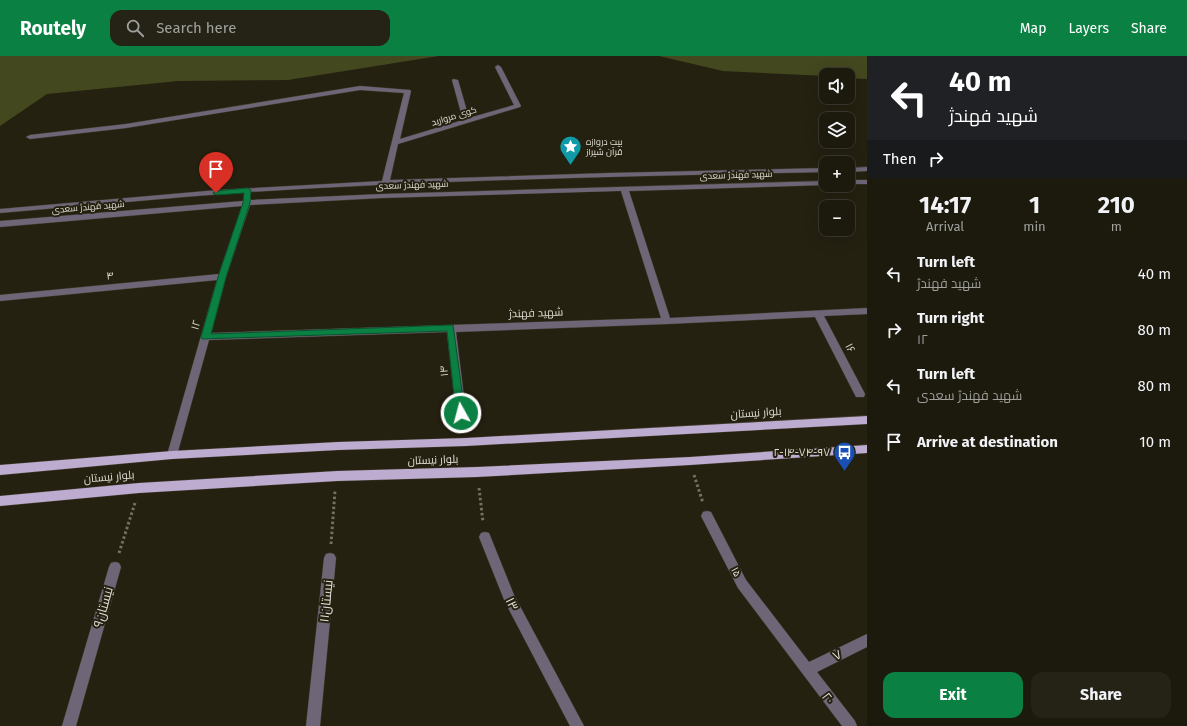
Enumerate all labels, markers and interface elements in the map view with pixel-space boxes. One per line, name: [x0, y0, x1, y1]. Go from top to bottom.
search box: [110, 10, 390, 46]
text: Routely: [20, 17, 86, 40]
icon: search: [124, 17, 146, 39]
text: Search here: [156, 19, 236, 37]
text: Map: [1020, 20, 1046, 37]
text: Layers: [1068, 20, 1109, 37]
text: Share: [1131, 20, 1167, 37]
text: 40 m: [949, 65, 1012, 98]
map controls: [819, 68, 855, 236]
button: sound: [819, 68, 855, 104]
icon: left: [883, 72, 935, 124]
street label: کوی مروارید: [430, 104, 478, 128]
text: شهید فهندژ: [949, 105, 1038, 127]
button: layers: [819, 112, 855, 148]
place icon: بیت دروازه قرآن شیراز: [558, 134, 584, 167]
place label: بیت دروازه قرآن شیراز: [585, 137, 623, 157]
icon: right: [925, 148, 947, 170]
text: Then: [883, 150, 917, 168]
pin: [199, 152, 233, 193]
button: +: [819, 156, 855, 192]
icon: arrive: [205, 158, 227, 180]
street label: شهید فهندژ سعدی: [699, 169, 773, 181]
street label: شهید فهندژ سعدی: [375, 179, 449, 191]
text: 14:17: [919, 191, 971, 219]
text: 1: [1029, 191, 1040, 219]
text: 210: [1098, 191, 1135, 219]
street label: شهید فهندژ سعدی: [51, 199, 125, 215]
button: −: [819, 200, 855, 236]
text: Arrival: [926, 219, 964, 234]
text: min: [1023, 219, 1046, 234]
text: m: [1111, 219, 1122, 234]
text: Turn left: [917, 253, 975, 271]
icon: left: [883, 263, 905, 285]
text: 40 m: [1138, 265, 1171, 283]
street label: ۴: [106, 269, 114, 283]
text: شهید فهندژ: [917, 276, 981, 291]
street label: شهید فهندژ: [508, 306, 563, 320]
text: Turn right: [917, 309, 984, 327]
street label: ۱۲: [188, 319, 204, 331]
icon: right: [883, 319, 905, 341]
text: 80 m: [1138, 321, 1171, 339]
text: ۱۲: [917, 332, 928, 347]
street label: ۱۶: [842, 341, 858, 355]
street label: ۱۴: [437, 365, 451, 377]
text: Turn left: [917, 365, 975, 383]
icon: left: [883, 375, 905, 397]
text: 80 m: [1138, 377, 1171, 395]
text: شهید فهندژ سعدی: [917, 388, 1022, 403]
position arrow: [440, 392, 482, 434]
street label: بلوار نیستان: [730, 405, 782, 421]
icon: arrive: [883, 431, 905, 453]
text: Arrive at destination: [917, 433, 1058, 451]
text: 10 m: [1139, 433, 1171, 451]
bus stop icon: ۲-۱۴-۷۴-۹۷: [832, 439, 858, 472]
place label: ۲-۱۴-۷۴-۹۷: [773, 446, 830, 459]
street label: بلوار نیستان: [407, 453, 459, 467]
street label: بلوار نیستان: [83, 468, 135, 486]
street label: ۱۵: [728, 565, 744, 579]
street label: ۱۱نیستان: [316, 579, 336, 623]
street label: ۹نیستان: [90, 585, 116, 629]
street label: ۱۳: [502, 595, 522, 613]
street label: ۷: [830, 646, 844, 664]
button: Exit: [883, 672, 1023, 718]
button: Share: [1031, 672, 1171, 718]
street label: ۲۰: [819, 689, 837, 707]

